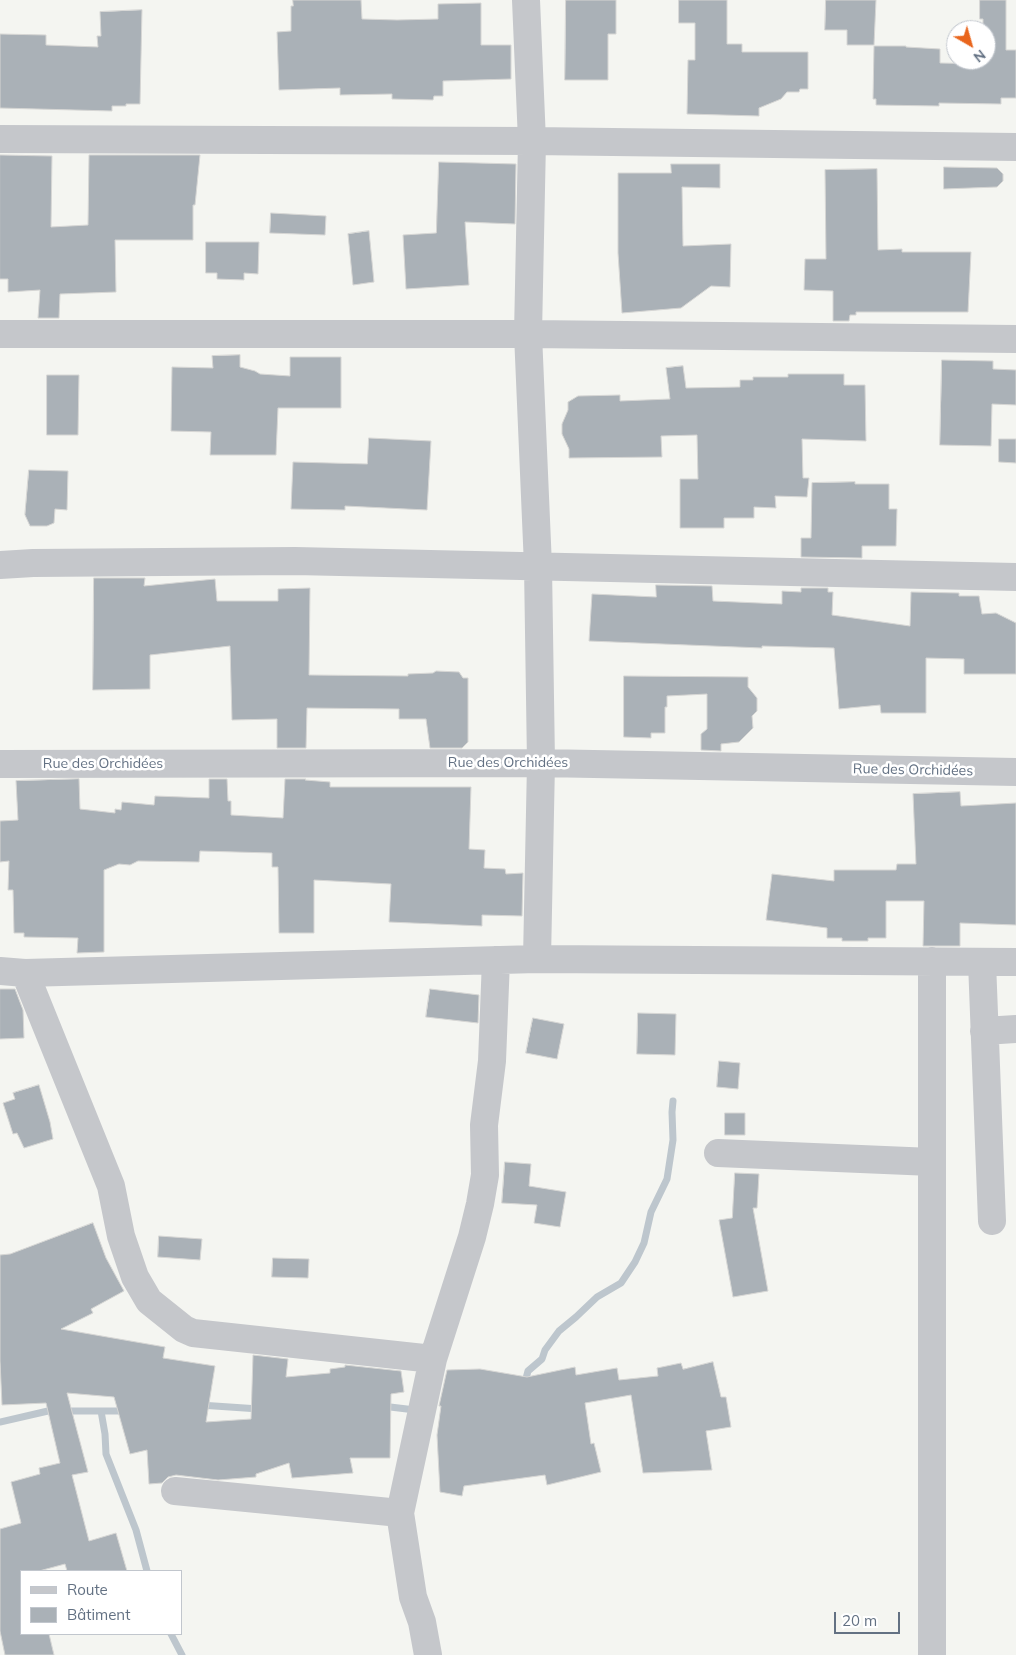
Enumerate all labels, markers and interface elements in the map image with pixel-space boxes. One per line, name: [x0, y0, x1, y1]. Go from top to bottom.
north arrow: [946, 20, 996, 70]
text: N: [970, 46, 989, 66]
street label: Rue des Orchidées: [448, 755, 568, 771]
street label: Rue des Orchidées: [43, 756, 163, 772]
street label: Rue des Orchidées: [853, 761, 973, 779]
legend: [20, 1570, 182, 1635]
text: Route: [67, 1580, 108, 1599]
scale bar: [836, 1602, 902, 1634]
text: Bâtiment: [67, 1605, 130, 1624]
text: 20 m: [842, 1611, 877, 1630]

